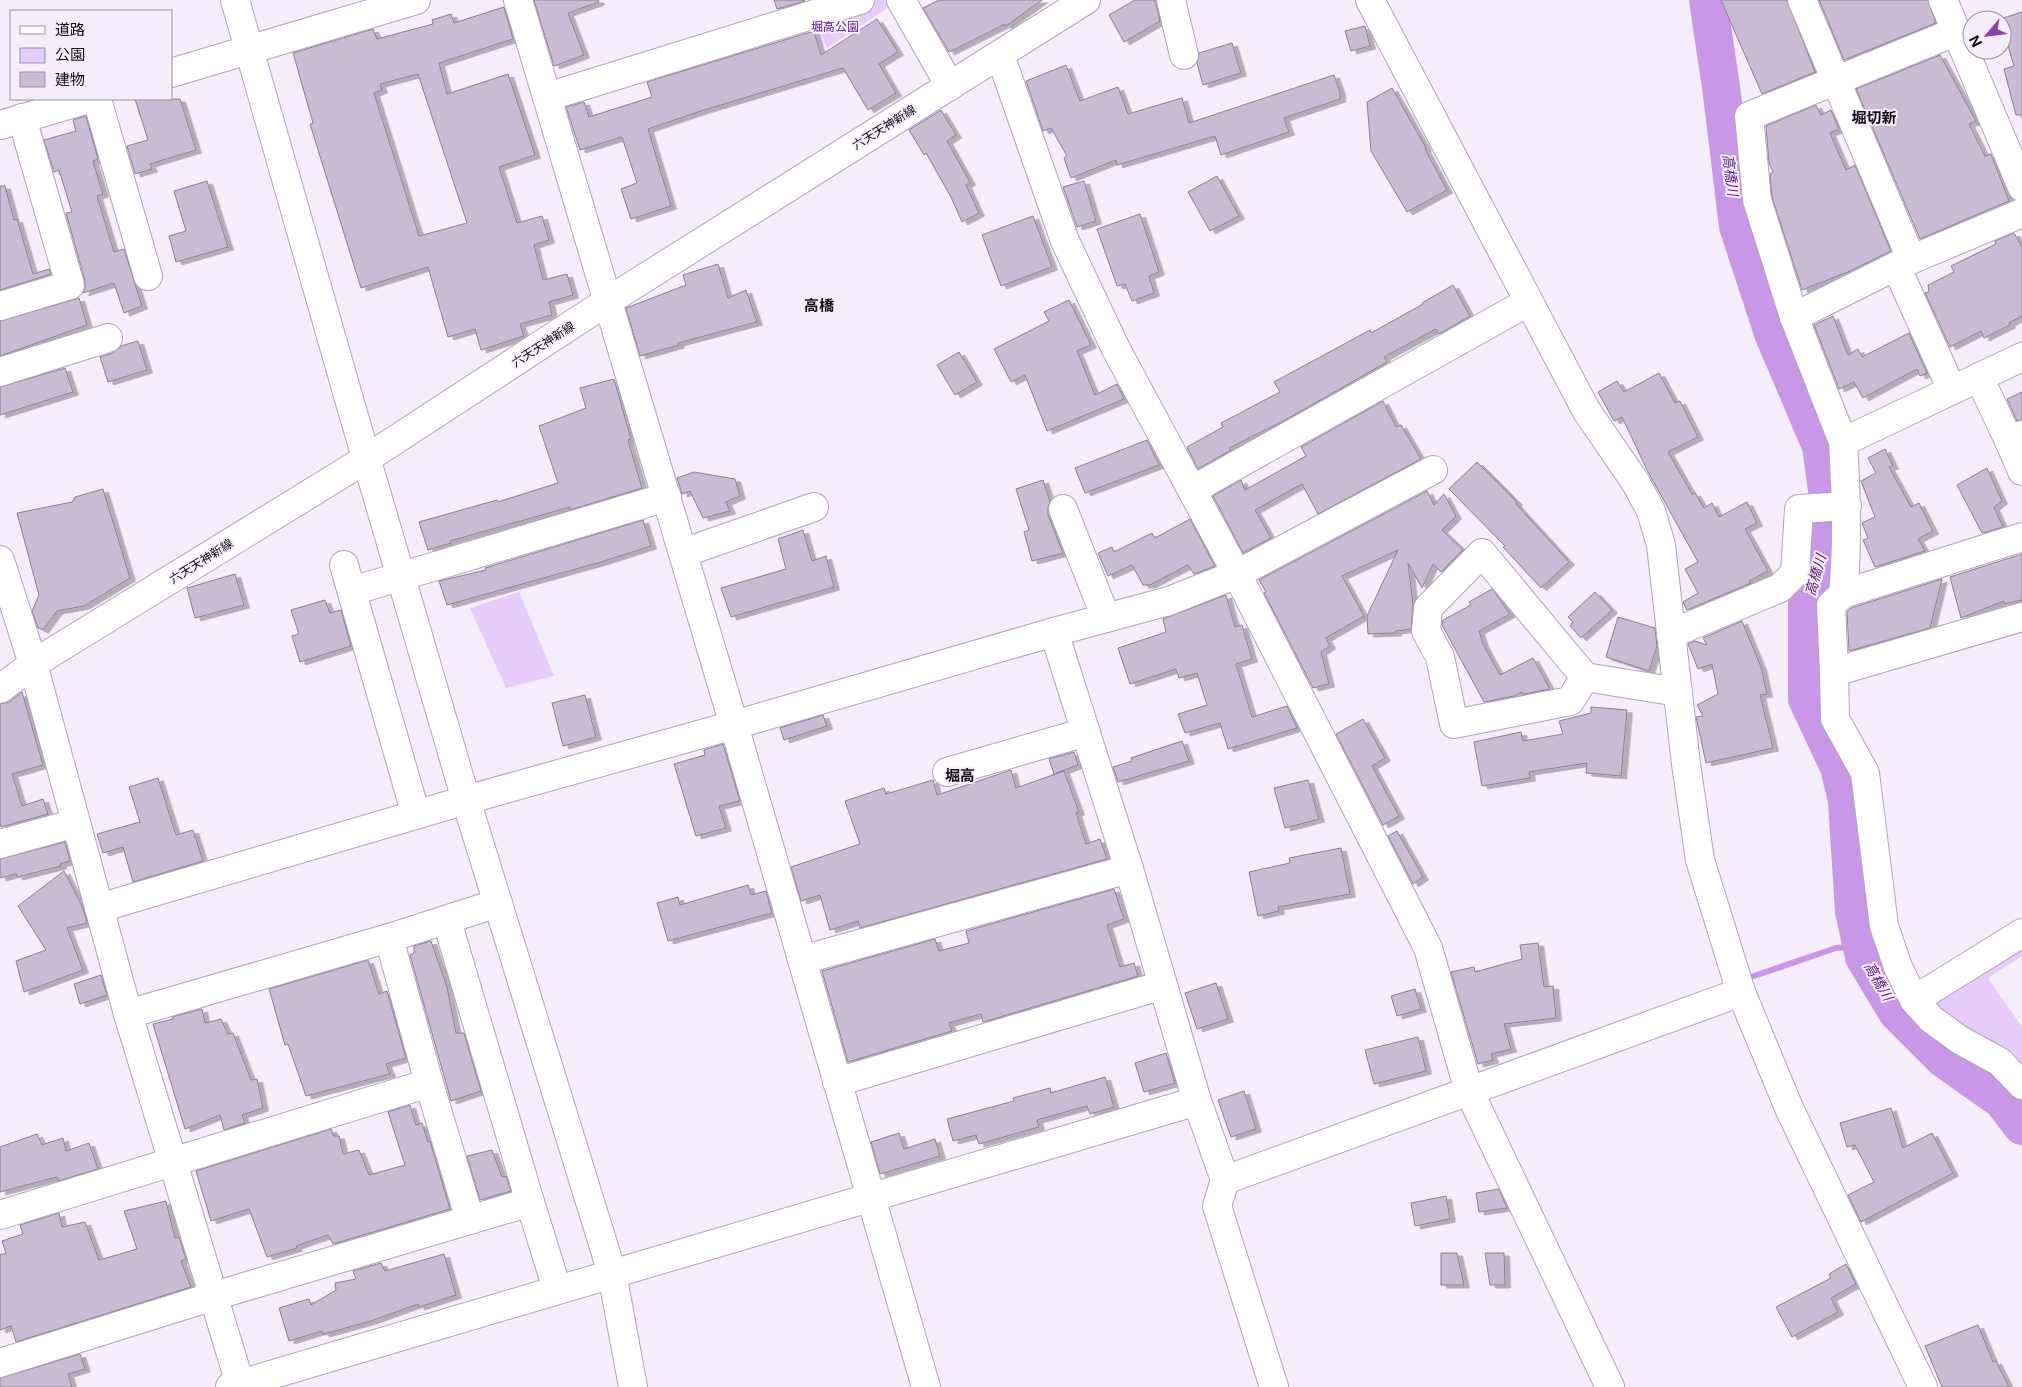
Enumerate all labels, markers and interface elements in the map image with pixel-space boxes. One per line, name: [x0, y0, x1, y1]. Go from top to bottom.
legend: [10, 10, 172, 100]
north arrow: [1962, 10, 2012, 60]
park label: 堀高公園: [811, 19, 859, 34]
text: 道路: [55, 20, 85, 39]
text: N: [1965, 33, 1985, 50]
text: 公園: [55, 45, 85, 64]
text: 建物: [55, 70, 85, 89]
street label: 六天天神新線: [849, 102, 919, 152]
district label: 堀切新: [1851, 108, 1897, 127]
water label: 高橋川: [1720, 153, 1742, 199]
district label: 高橋: [804, 296, 835, 315]
street label: 六天天神新線: [509, 318, 577, 370]
street label: 六天天神新線: [166, 536, 236, 586]
water label: 高橋川: [1801, 551, 1830, 598]
district label: 堀高: [945, 766, 975, 785]
water label: 高橋川: [1861, 959, 1898, 1005]

